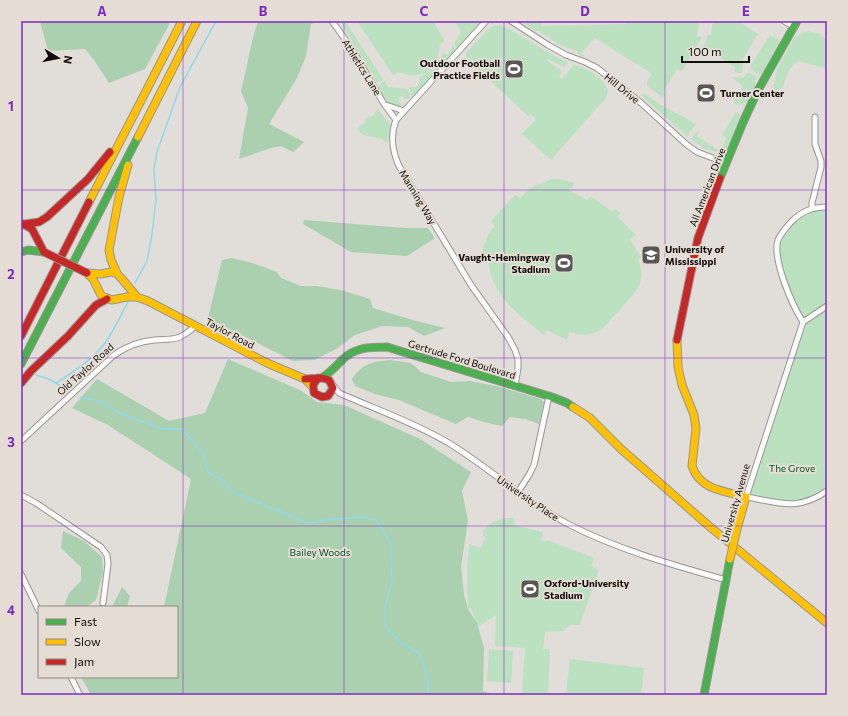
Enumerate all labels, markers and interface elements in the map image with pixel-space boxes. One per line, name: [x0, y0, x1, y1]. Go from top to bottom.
text: A: [97, 3, 107, 19]
text: B: [259, 3, 268, 19]
text: C: [420, 3, 429, 19]
text: D: [580, 3, 590, 19]
text: E: [742, 3, 750, 19]
street label: Athletics Lane: [340, 37, 384, 97]
north arrow: [38, 38, 78, 78]
scale bar: [682, 38, 749, 64]
text: 100 m: [688, 44, 722, 58]
text: N: [61, 55, 75, 65]
place label: Outdoor Football Practice Fields: [420, 57, 500, 81]
sports icon: Outdoor Football Practice Fields: [503, 58, 525, 80]
street label: Hill Drive: [602, 70, 642, 106]
sports icon: Turner Center: [695, 82, 717, 104]
place label: Turner Center: [720, 87, 784, 99]
text: 1: [8, 98, 14, 114]
street label: All American Drive: [686, 146, 728, 228]
street label: Manning Way: [397, 167, 439, 227]
place label: University of Mississippi: [665, 243, 725, 267]
school or university icon: University of Mississippi: [640, 244, 662, 266]
place label: Vaught-Hemingway Stadium: [458, 251, 551, 275]
sports icon: Vaught-Hemingway Stadium: [553, 252, 575, 274]
text: 2: [7, 266, 15, 282]
street label: Taylor Road: [204, 315, 257, 351]
street label: Gertrude Ford Boulevard: [407, 337, 517, 381]
street label: Old Taylor Road: [54, 340, 116, 398]
text: 3: [7, 434, 15, 450]
street label: University Avenue: [718, 462, 752, 544]
park label: The Grove: [769, 462, 815, 474]
street label: University Place: [495, 473, 561, 523]
park label: Bailey Woods: [290, 546, 351, 558]
place label: Oxford-University Stadium: [544, 577, 630, 601]
sports icon: Oxford-University Stadium: [519, 578, 541, 600]
text: 4: [7, 602, 15, 618]
legend: [38, 606, 178, 678]
text: Fast: [74, 614, 97, 628]
text: Slow: [74, 634, 101, 648]
text: Jam: [74, 654, 94, 669]

